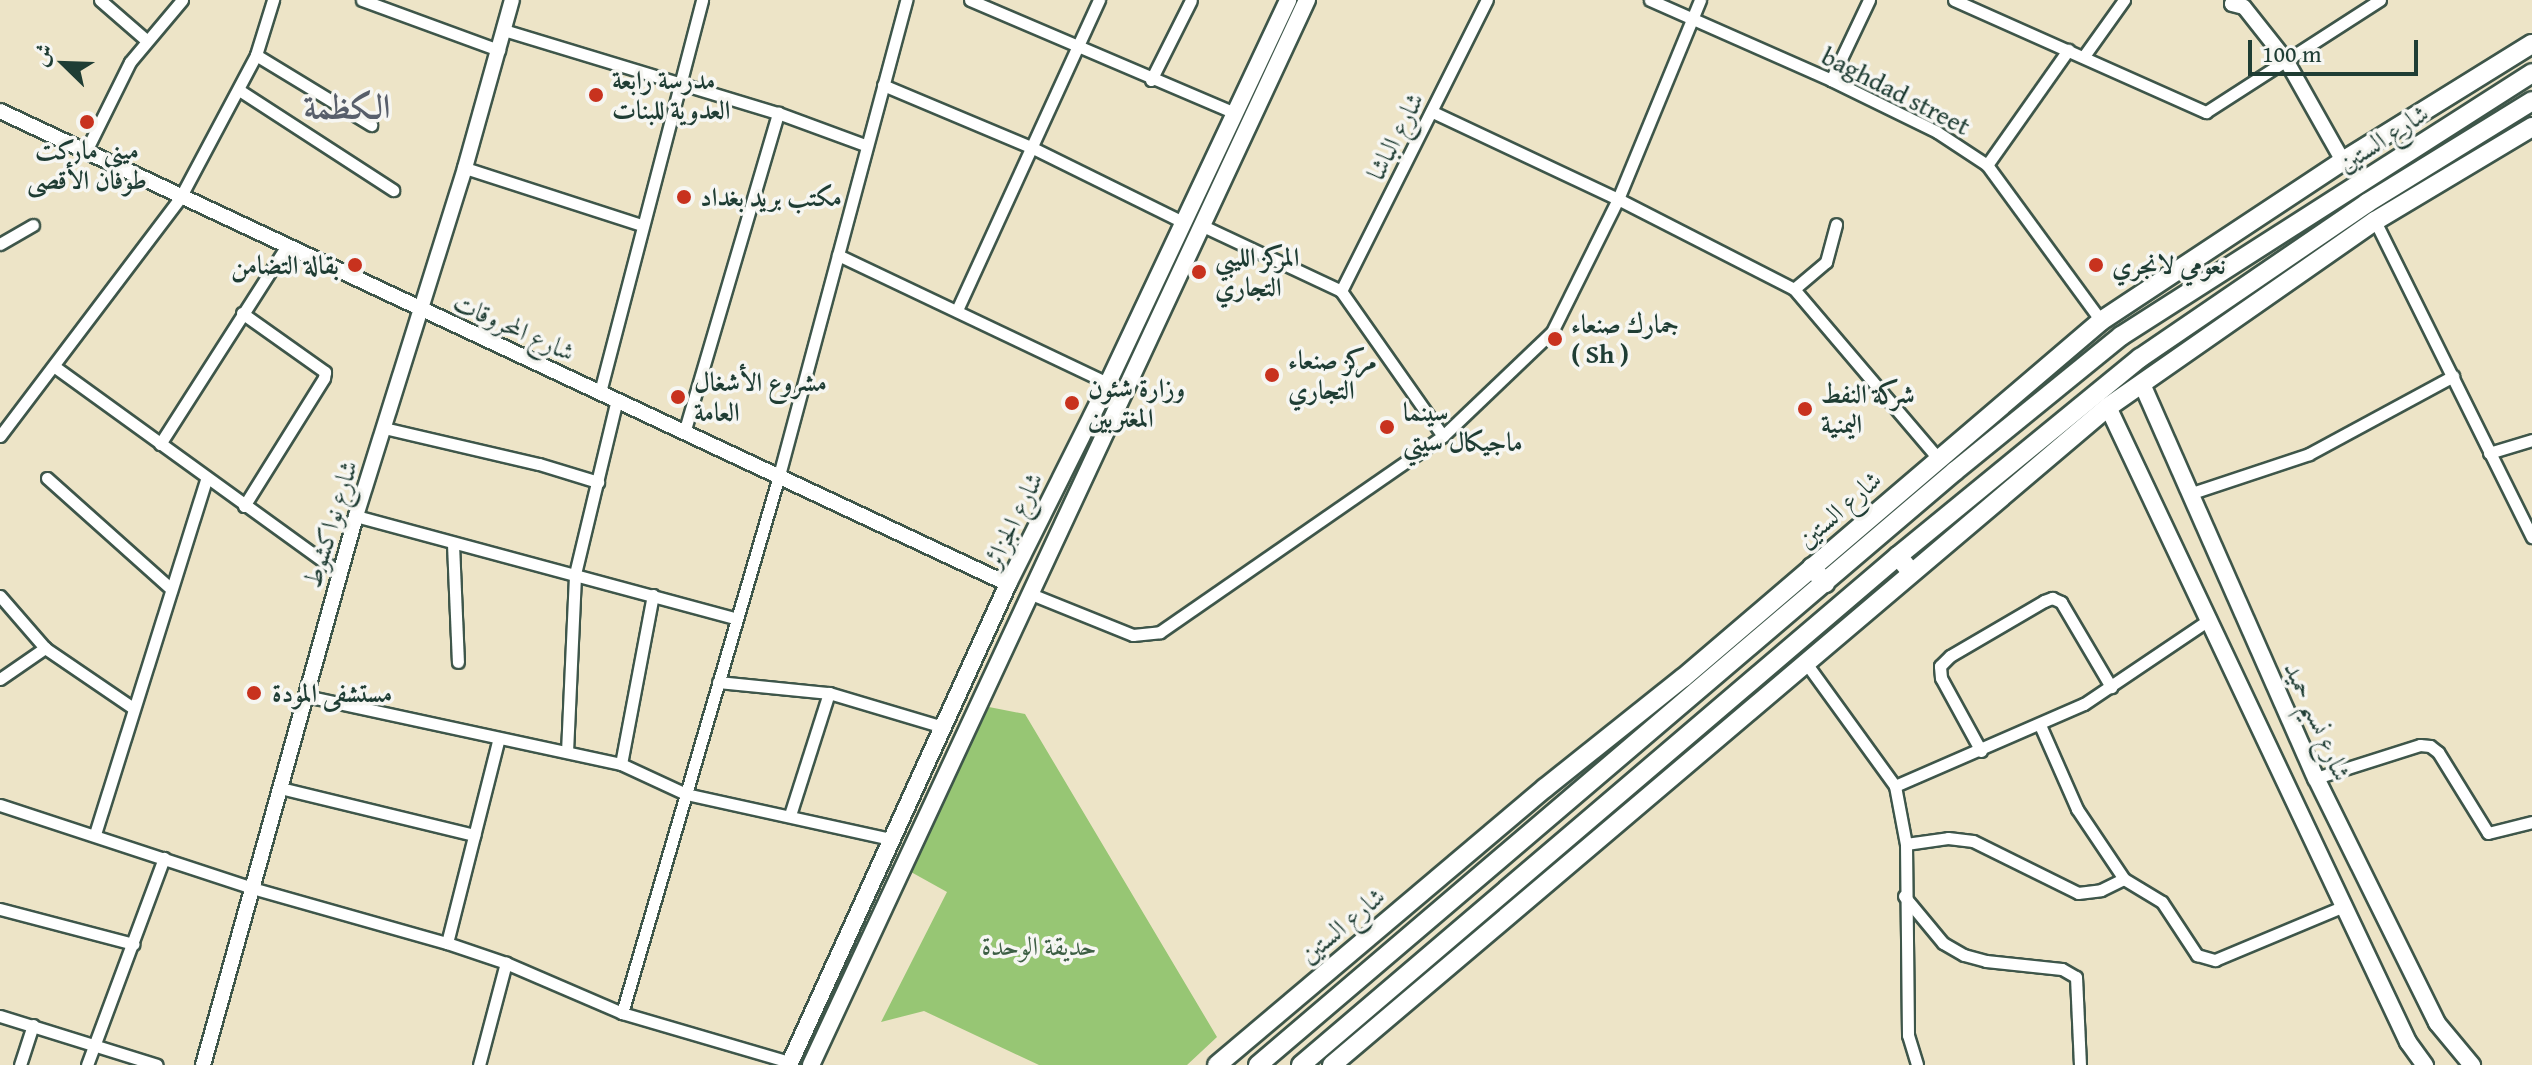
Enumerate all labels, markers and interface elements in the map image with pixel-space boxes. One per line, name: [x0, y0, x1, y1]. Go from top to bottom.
north arrow: [24, 24, 104, 104]
scale bar: [2252, 24, 2422, 74]
text: 100 m: [2262, 36, 2322, 71]
text: ش: [23, 38, 61, 71]
street label: baghdad street: [1817, 40, 1975, 142]
place label: مدرسة رابعة العدوية للبنات: [612, 64, 730, 126]
district label: الكظمة: [304, 86, 390, 126]
marker: مدرسة رابعة العدوية للبنات: [587, 86, 605, 104]
street label: شارع الباشا: [1360, 87, 1430, 185]
street label: شارع الستين: [2332, 97, 2434, 179]
marker: ميني ماركت طوفان الأقصى: [78, 113, 96, 131]
place label: ميني ماركت طوفان الأقصى: [27, 134, 147, 196]
place label: مكتب بريد بغداد: [700, 181, 842, 213]
marker: مكتب بريد بغداد: [675, 188, 693, 206]
place label: المركز الليبي التجاري: [1215, 241, 1299, 302]
place label: بقالة التضامن: [231, 249, 339, 281]
place label: نعومي لانجري: [2112, 249, 2226, 281]
marker: بقالة التضامن: [346, 256, 364, 274]
marker: نعومي لانجري: [2087, 256, 2105, 274]
marker: المركز الليبي التجاري: [1190, 263, 1208, 281]
street label: شارع المحروقات: [448, 286, 580, 368]
place label: جمارك صنعاء ( Sh ): [1571, 308, 1679, 370]
marker: جمارك صنعاء ( Sh ): [1546, 330, 1564, 348]
place label: مركز صنعاء التجاري: [1288, 344, 1377, 406]
place label: مشروع الأشغال العامة: [694, 366, 827, 428]
marker: مركز صنعاء التجاري: [1263, 366, 1281, 384]
place label: وزارة شئون المغتربين: [1088, 372, 1185, 434]
place label: شركة النفط اليمنية: [1821, 378, 1915, 440]
marker: مشروع الأشغال العامة: [669, 388, 687, 406]
marker: وزارة شئون المغتربين: [1063, 394, 1081, 412]
place label: سينما ماجيكال سيتي: [1403, 396, 1523, 458]
marker: شركة النفط اليمنية: [1796, 400, 1814, 418]
marker: سينما ماجيكال سيتي: [1378, 418, 1396, 436]
street label: شارع نواكشوط: [296, 456, 364, 592]
street label: شارع الستين: [1790, 464, 1888, 554]
street label: شارع الجزائر: [976, 467, 1050, 573]
street label: شارع نسيم حميد: [2278, 657, 2358, 785]
place label: مستشفى المودة: [272, 677, 392, 709]
marker: مستشفى المودة: [243, 682, 265, 704]
street label: شارع الستين: [1293, 880, 1391, 970]
park label: حديقة الوحدة: [981, 930, 1097, 962]

